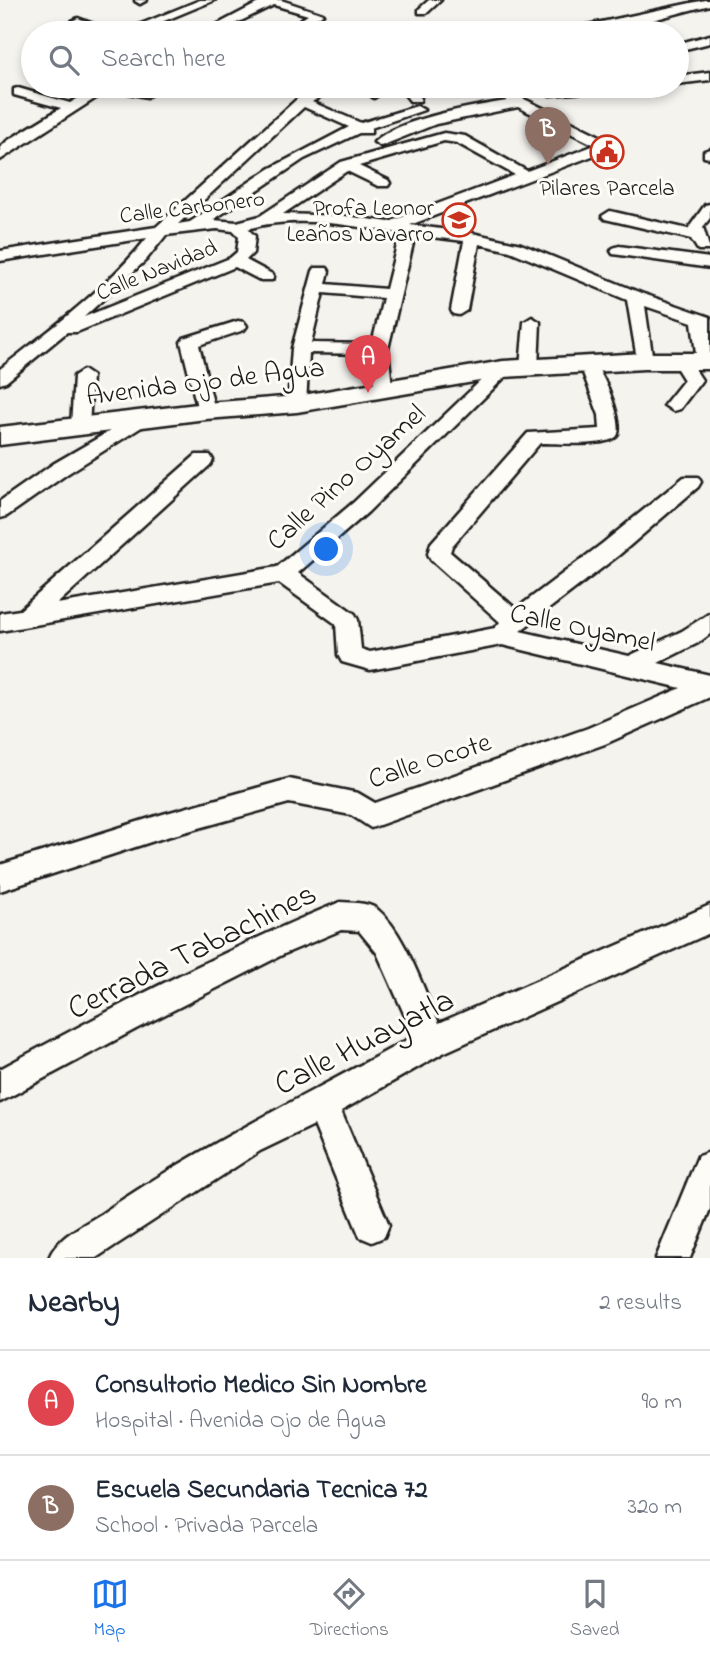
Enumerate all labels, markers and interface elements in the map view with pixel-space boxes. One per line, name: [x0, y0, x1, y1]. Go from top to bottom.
search box: [21, 21, 689, 98]
icon: search: [45, 41, 83, 79]
text: Search here: [101, 41, 226, 79]
pin: B: [525, 107, 571, 165]
public building icon: Pilares Parcela: [588, 133, 626, 171]
place label: Pilares Parcela: [539, 173, 675, 206]
street label: Calle Carbonero: [118, 183, 267, 234]
place label: Profa Leonor Leaños Navarro: [287, 193, 435, 252]
school or university icon: Profa Leonor Leaños Navarro: [440, 201, 478, 239]
street label: Calle Navidad: [91, 232, 223, 311]
pin: A: [345, 335, 391, 393]
street label: Avenida Ojo de Agua: [84, 349, 327, 418]
street label: Calle Pino Oyamel: [258, 396, 436, 562]
your location: [309, 532, 343, 566]
street label: Calle Oyamel: [506, 594, 659, 665]
street label: Calle Ocote: [363, 723, 497, 801]
street label: Cerrada Tabachines: [60, 871, 325, 1034]
street label: Calle Huayatla: [266, 978, 463, 1110]
text: Nearby: [28, 1282, 120, 1326]
text: 2 results: [599, 1287, 682, 1320]
text: Consultorio Medico Sin Nombre: [95, 1367, 427, 1405]
text: A: [44, 1386, 58, 1419]
text: 90 m: [642, 1386, 682, 1419]
text: Hospital · Avenida Ojo de Agua: [95, 1405, 386, 1438]
text: Escuela Secundaria Tecnica 72: [95, 1472, 428, 1510]
text: B: [43, 1491, 59, 1524]
text: 320 m: [628, 1491, 682, 1524]
text: School · Privada Parcela: [95, 1510, 318, 1543]
tab: Map: [91, 1575, 129, 1644]
tab: Directions: [310, 1575, 389, 1644]
tab: Saved: [570, 1575, 619, 1644]

